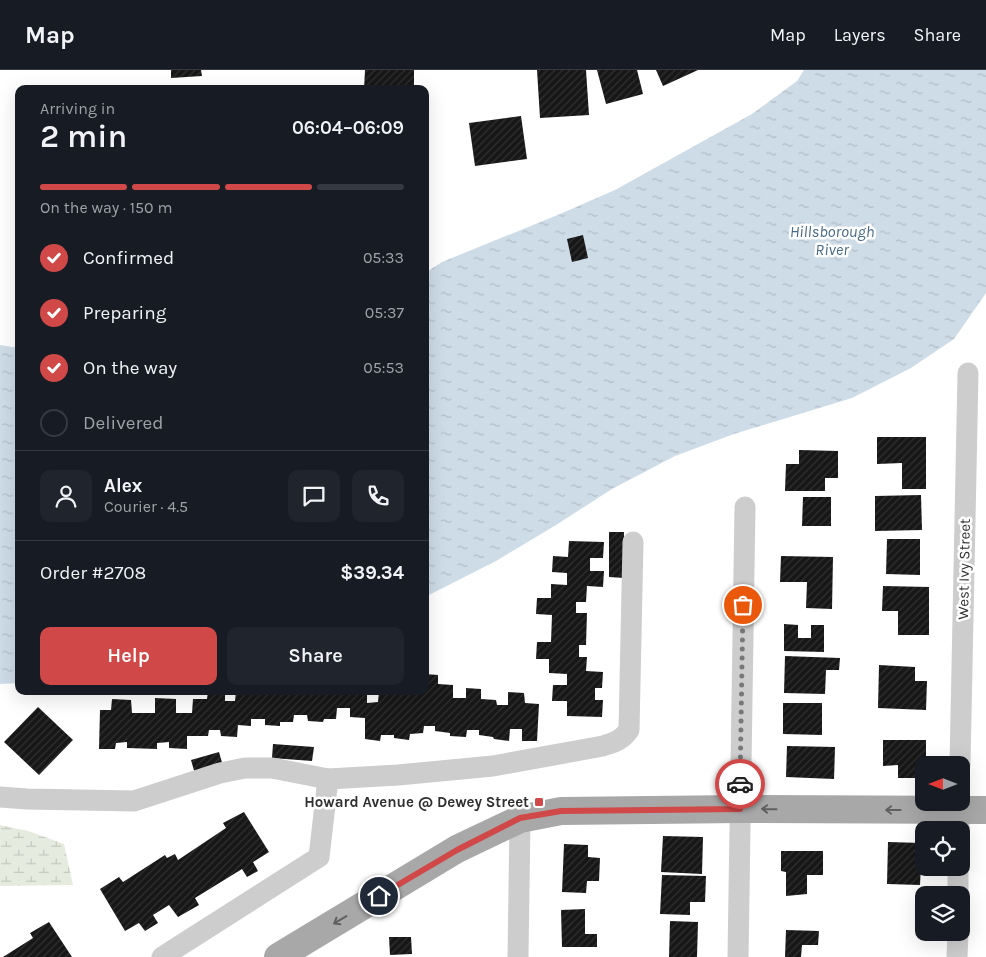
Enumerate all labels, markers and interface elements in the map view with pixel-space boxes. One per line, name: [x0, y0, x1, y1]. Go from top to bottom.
text: Map: [25, 21, 75, 49]
text: Map: [770, 24, 806, 46]
text: Layers: [834, 24, 886, 46]
text: Share: [914, 24, 961, 46]
text: Arriving in: [40, 99, 115, 118]
text: 06:04–06:09: [292, 117, 404, 139]
text: 2 min: [40, 118, 127, 155]
text: On the way · 150 m: [40, 198, 172, 217]
water label: Hillsborough River: [790, 222, 874, 259]
icon: check: [40, 244, 68, 272]
text: Confirmed: [83, 247, 174, 269]
text: 05:33: [363, 248, 404, 267]
icon: check: [40, 299, 68, 327]
text: Preparing: [83, 302, 166, 324]
text: 05:37: [365, 303, 404, 322]
icon: check: [40, 354, 68, 382]
text: On the way: [83, 357, 177, 379]
text: 05:53: [363, 358, 404, 377]
text: Delivered: [83, 412, 163, 434]
button: person: [40, 470, 92, 522]
button: chat: [288, 470, 340, 522]
button: phone: [352, 470, 404, 522]
text: Alex: [104, 475, 142, 497]
text: Courier · 4.5: [104, 497, 188, 516]
street label: West Ivy Street: [954, 518, 974, 620]
text: Order #2708: [40, 562, 146, 584]
text: $39.34: [340, 562, 404, 584]
pin: [722, 584, 764, 626]
icon: bag: [729, 591, 757, 619]
button: Help: [40, 627, 217, 685]
button: Share: [227, 627, 404, 685]
north arrow: [915, 756, 970, 811]
map controls: [915, 756, 970, 941]
courier: [715, 759, 765, 809]
icon: car: [726, 770, 754, 798]
place label: Howard Avenue @ Dewey Street: [304, 793, 529, 811]
marker: Howard Avenue @ Dewey Street: [533, 796, 545, 808]
one-way arrow: [762, 804, 778, 814]
one-way arrow: [885, 805, 902, 815]
button: locate: [915, 821, 970, 876]
pin: [358, 875, 400, 917]
icon: home: [365, 882, 393, 910]
button: layers: [915, 886, 970, 941]
one-way arrow: [334, 915, 348, 925]

